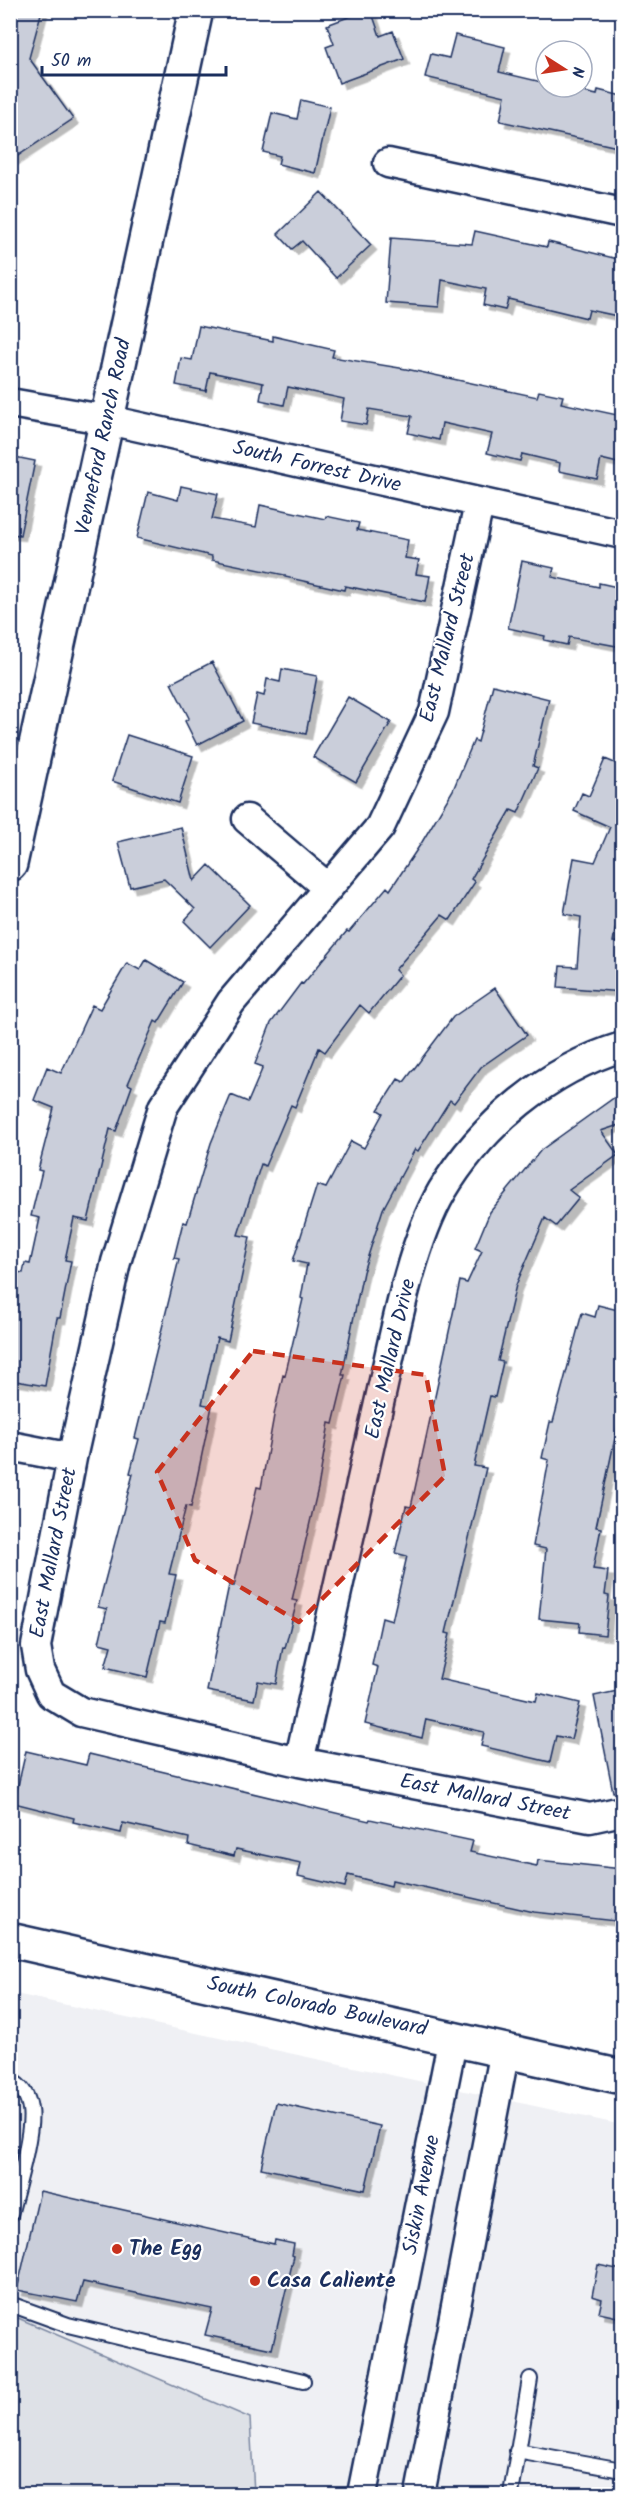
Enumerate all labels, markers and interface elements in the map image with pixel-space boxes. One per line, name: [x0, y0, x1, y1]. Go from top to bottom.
scale bar: [42, 39, 226, 77]
north arrow: [534, 39, 594, 99]
text: 50 m: [51, 47, 91, 76]
text: N: [564, 64, 590, 79]
street label: Venneford Ranch Road: [67, 335, 141, 538]
street label: South Forrest Drive: [230, 432, 405, 503]
street label: East Mallard Street: [411, 549, 485, 726]
street label: East Mallard Drive: [356, 1275, 426, 1443]
street label: East Mallard Street: [21, 1464, 87, 1641]
street label: East Mallard Street: [397, 1765, 574, 1831]
street label: South Colorado Boulevard: [204, 1968, 431, 2047]
street label: Siskin Avenue: [394, 2132, 450, 2258]
place label: The Egg: [129, 2233, 202, 2266]
marker: The Egg: [110, 2242, 124, 2256]
place label: Casa Caliente: [267, 2265, 396, 2298]
marker: Casa Caliente: [248, 2274, 262, 2288]

